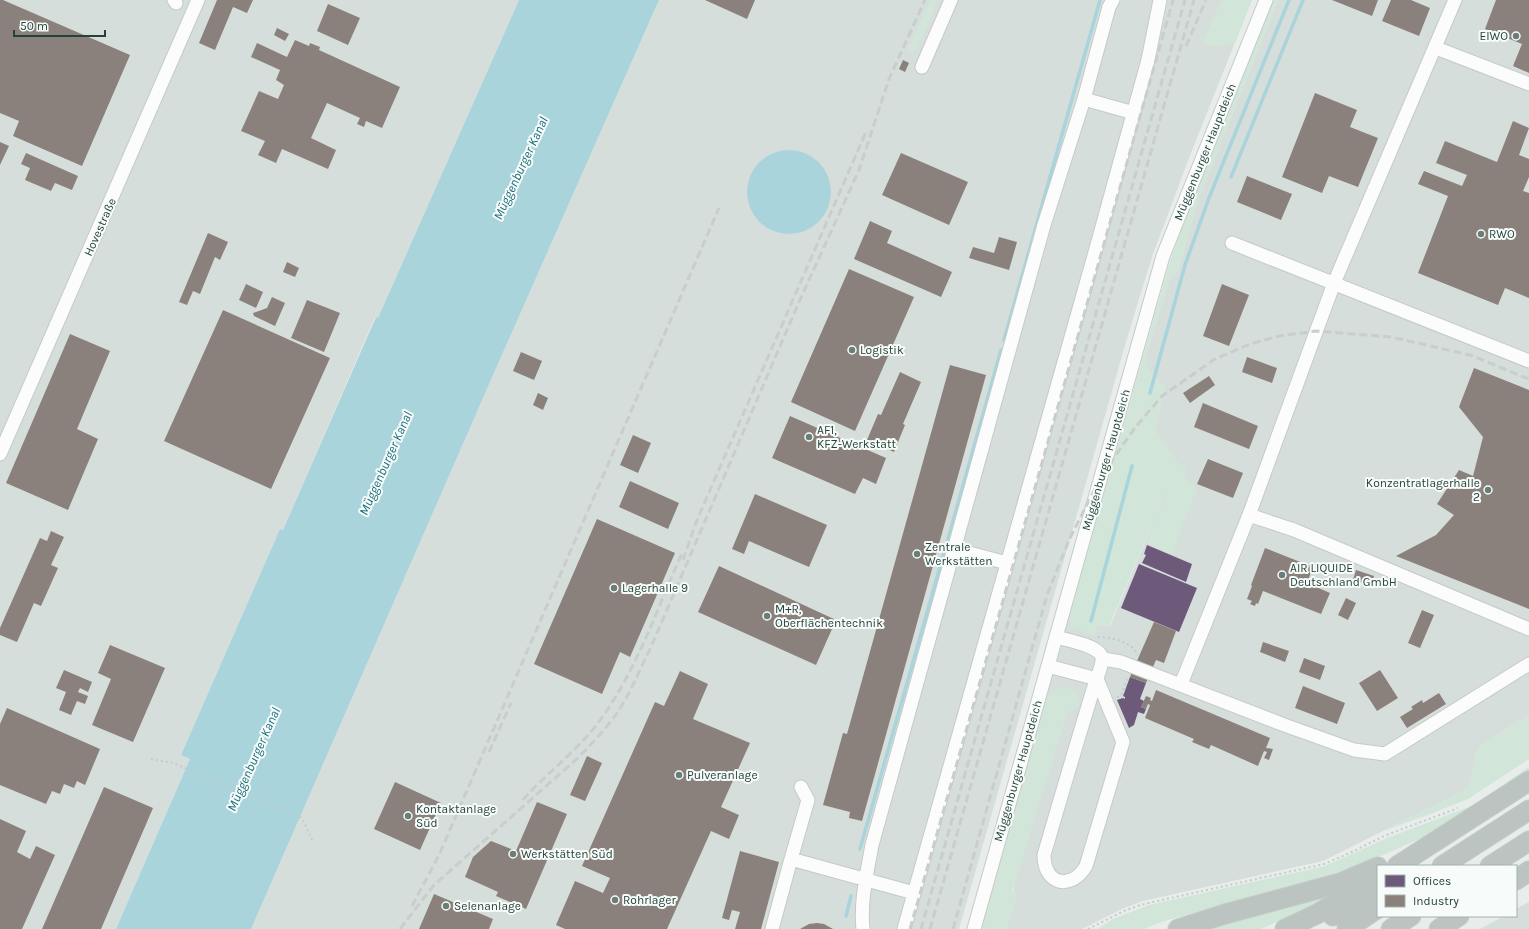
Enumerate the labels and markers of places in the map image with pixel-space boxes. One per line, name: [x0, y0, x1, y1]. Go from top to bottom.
place label: ElWO: [1479, 29, 1508, 43]
marker: ElWO: [1511, 31, 1521, 41]
place label: RWO: [1489, 227, 1515, 241]
marker: RWO: [1476, 229, 1486, 239]
place label: Logistik: [860, 343, 904, 357]
marker: Logistik: [847, 345, 857, 355]
place label: AF1, KFZ-Werkstatt: [817, 423, 896, 451]
marker: AF1, KFZ-Werkstatt: [804, 432, 814, 442]
place label: Konzentratlagerhalle 2: [1366, 476, 1480, 504]
marker: Konzentratlagerhalle 2: [1483, 485, 1493, 495]
place label: Zentrale Werkstätten: [925, 540, 992, 568]
marker: Zentrale Werkstätten: [912, 549, 922, 559]
place label: AIR LIQUIDE Deutschland GmbH: [1290, 561, 1397, 589]
marker: AIR LIQUIDE Deutschland GmbH: [1277, 570, 1287, 580]
place label: Lagerhalle 9: [622, 581, 688, 595]
marker: Lagerhalle 9: [609, 583, 619, 593]
place label: M+R, Oberflächentechnik: [775, 602, 883, 630]
marker: M+R, Oberflächentechnik: [762, 611, 772, 621]
place label: Pulveranlage: [687, 768, 758, 782]
marker: Pulveranlage: [674, 770, 684, 780]
place label: Kontaktanlage Süd: [416, 802, 496, 830]
marker: Kontaktanlage Süd: [403, 811, 413, 821]
place label: Werkstätten Süd: [521, 847, 613, 861]
marker: Werkstätten Süd: [508, 849, 518, 859]
place label: Rohrlager: [623, 893, 676, 907]
marker: Rohrlager: [610, 895, 620, 905]
place label: Selenanlage: [454, 899, 521, 913]
marker: Selenanlage: [441, 901, 451, 911]

